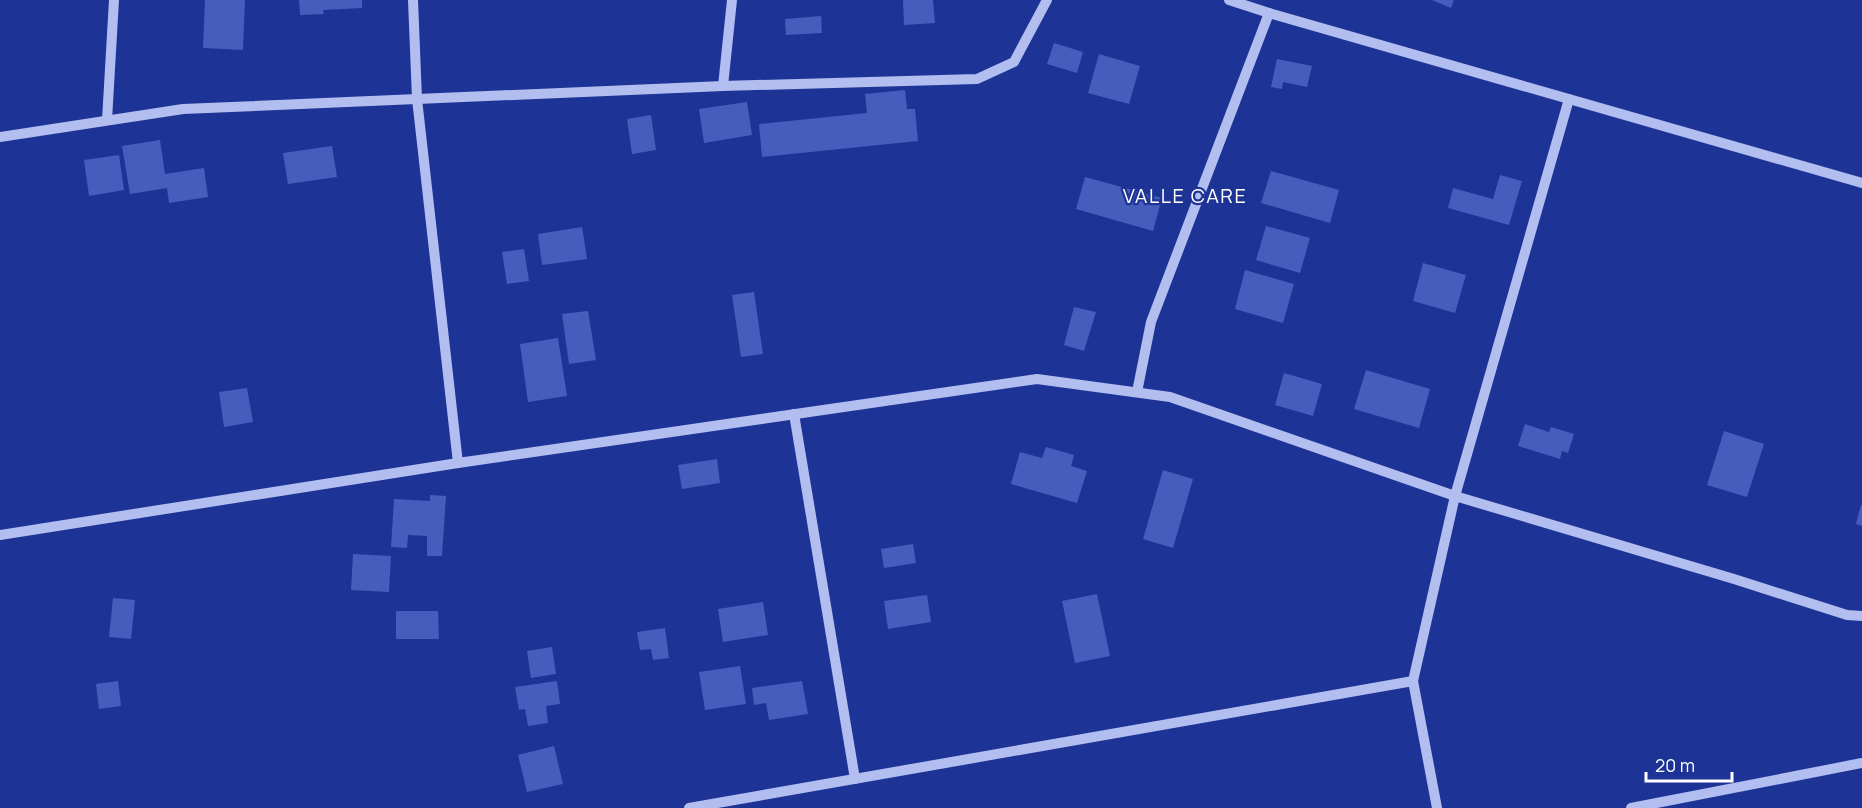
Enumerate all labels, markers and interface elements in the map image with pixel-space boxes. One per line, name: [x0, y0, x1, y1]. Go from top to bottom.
district label: VALLE CARE: [1123, 182, 1247, 209]
scale bar: [1646, 745, 1732, 783]
text: 20 m: [1655, 753, 1695, 777]

